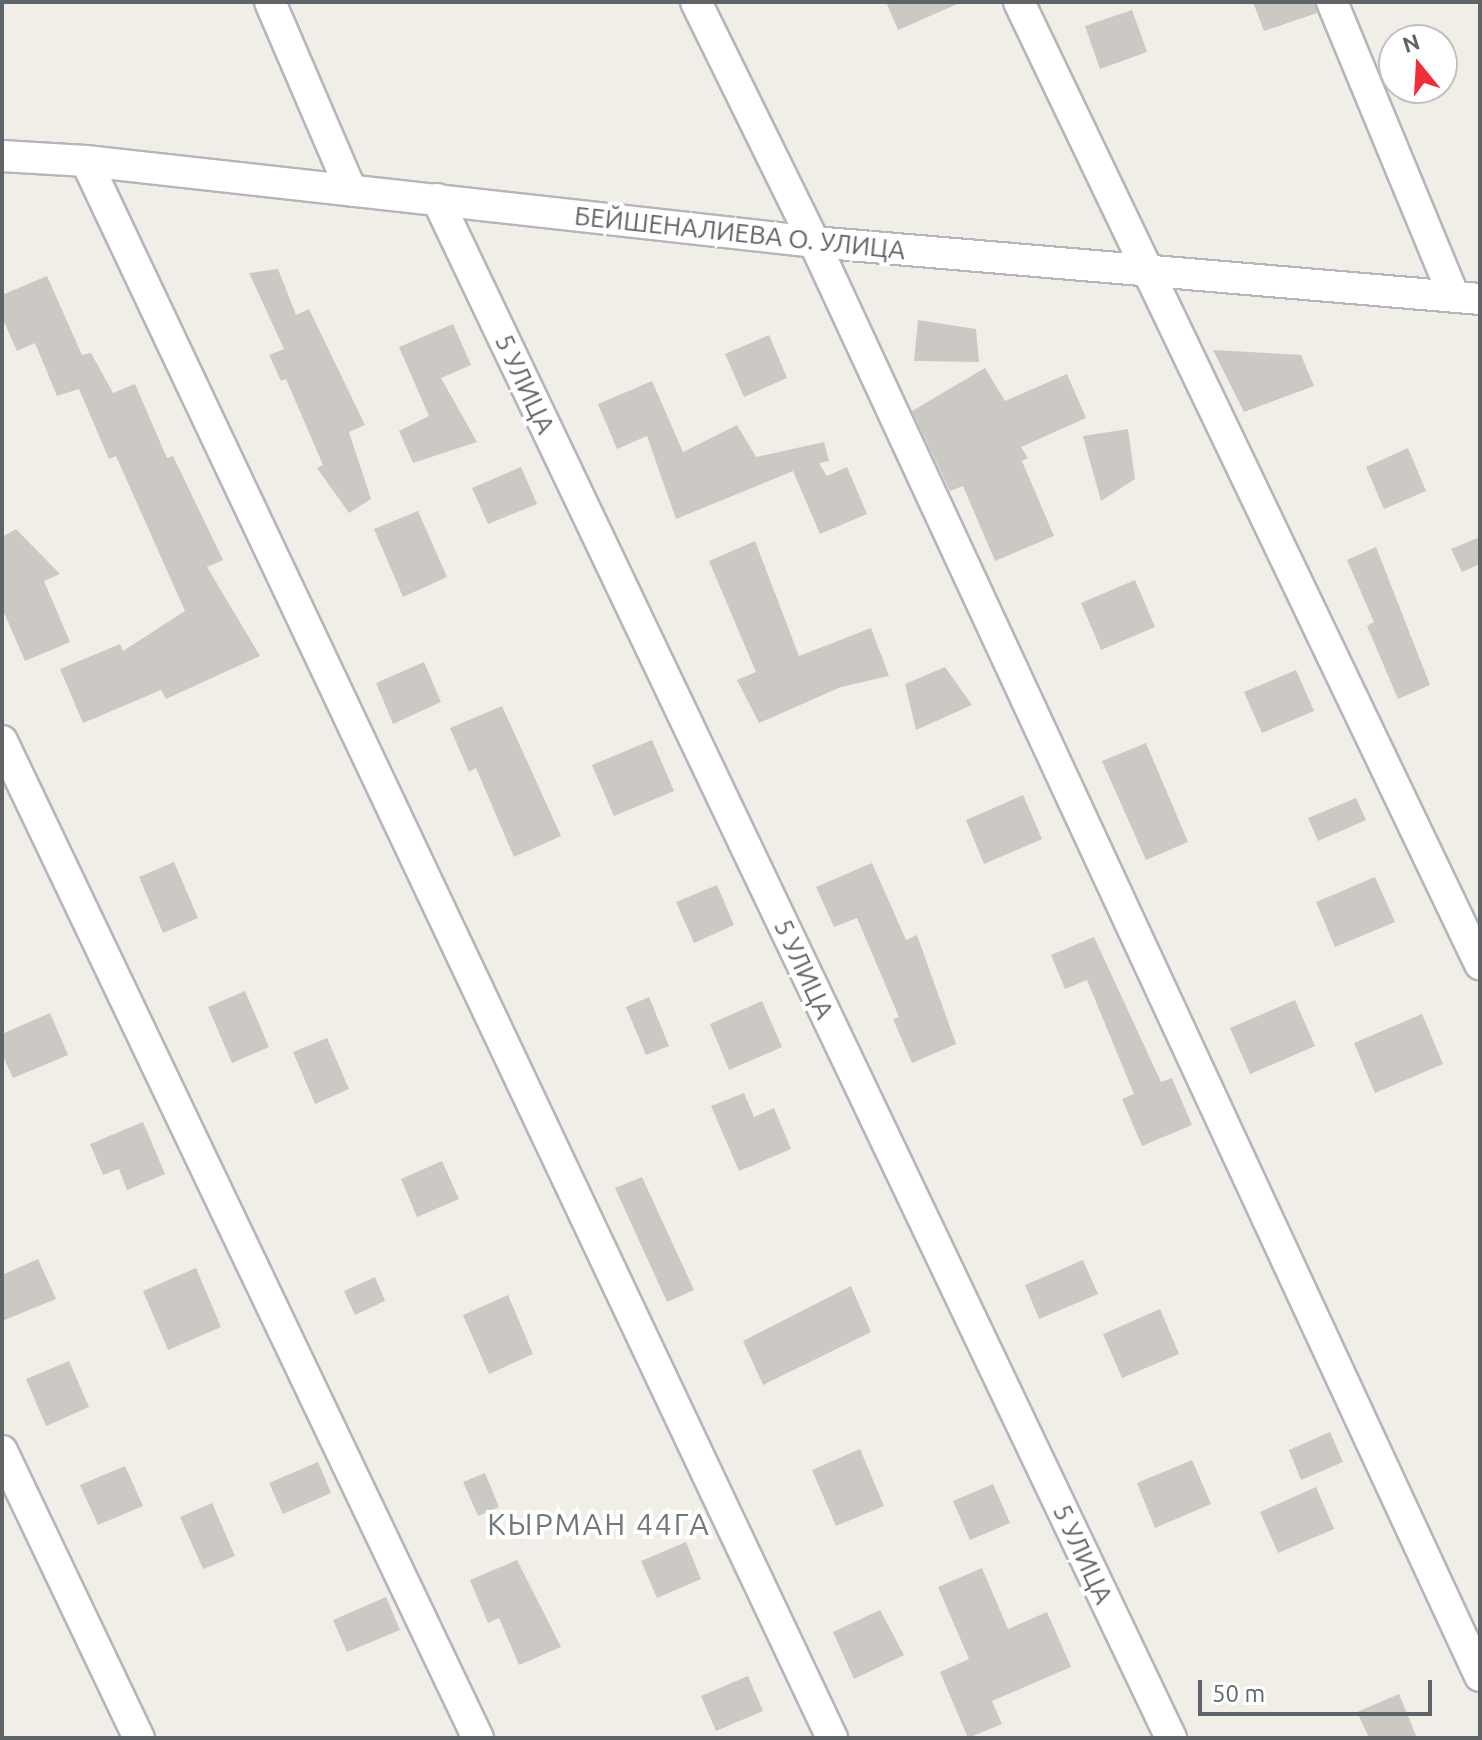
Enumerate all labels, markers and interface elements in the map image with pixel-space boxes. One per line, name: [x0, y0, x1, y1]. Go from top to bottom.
north arrow: [1378, 24, 1458, 104]
text: N: [1399, 28, 1423, 57]
street label: БЕЙШЕНАЛИЕВА О. УЛИЦА: [573, 200, 907, 266]
street label: 5 УЛИЦА: [488, 329, 562, 439]
street label: 5 УЛИЦА: [767, 914, 841, 1024]
street label: 5 УЛИЦА: [1046, 1499, 1120, 1609]
district label: КЫРМАН 44ГА: [487, 1506, 711, 1542]
scale bar: [1202, 1664, 1436, 1714]
text: 50 m: [1212, 1680, 1265, 1707]

